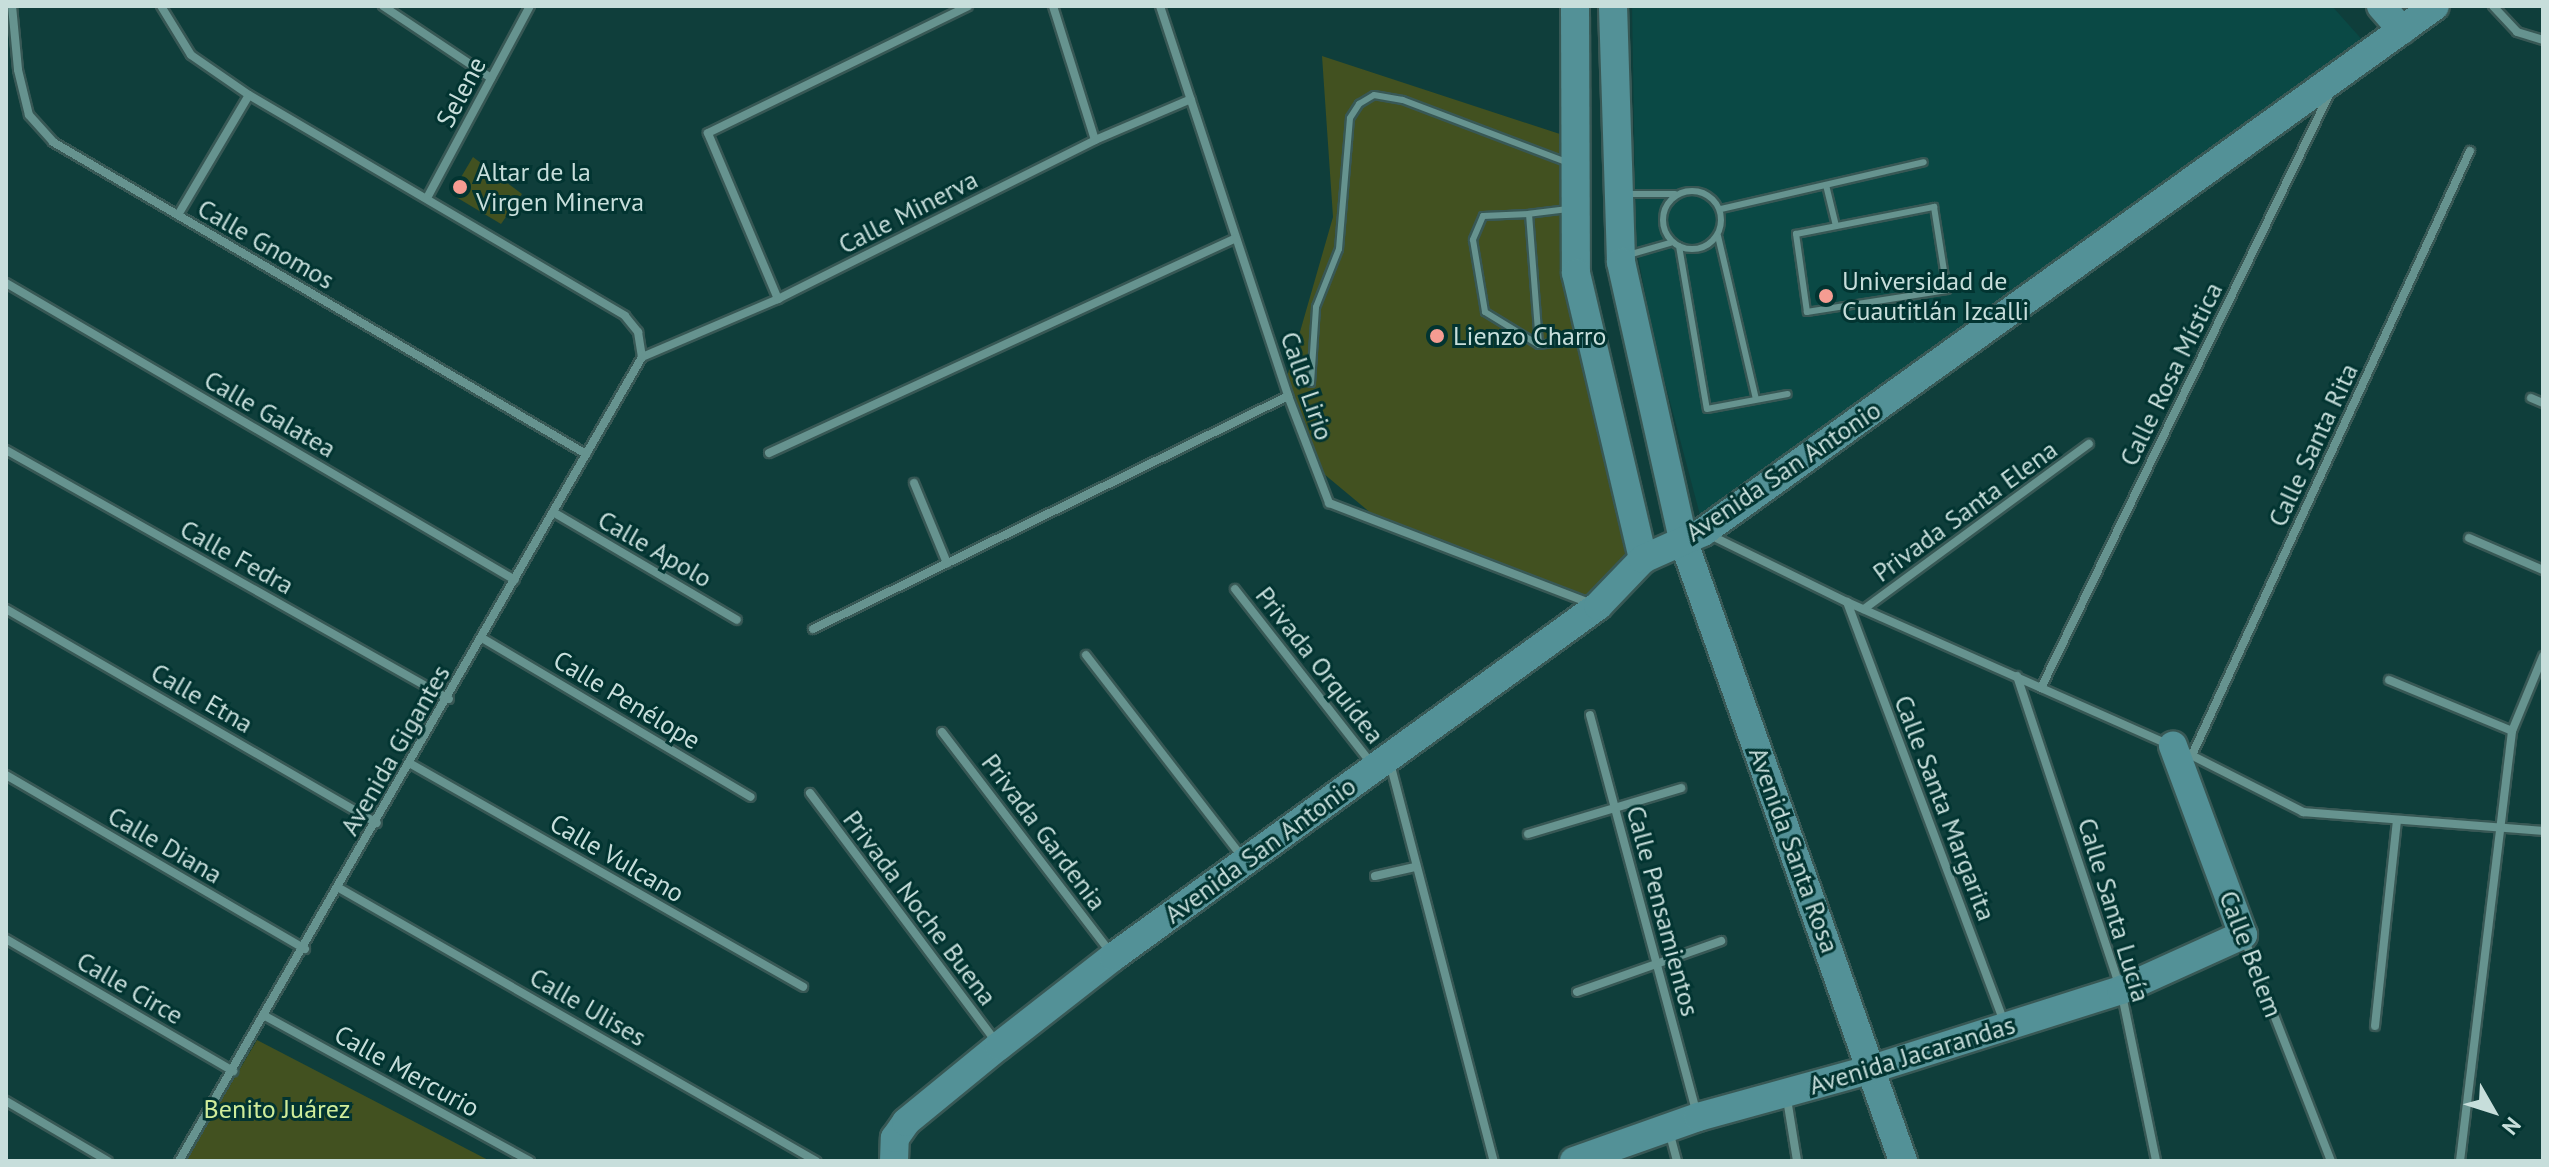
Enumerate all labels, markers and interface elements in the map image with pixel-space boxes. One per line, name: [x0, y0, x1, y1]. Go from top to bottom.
street label: Selene: [430, 51, 492, 133]
place label: Altar de la Virgen Minerva: [476, 156, 644, 218]
street label: Calle Minerva: [833, 164, 983, 260]
marker: Altar de la Virgen Minerva: [451, 178, 469, 196]
street label: Calle Gnomos: [192, 192, 340, 296]
place label: Universidad de Cuautitlán Izcalli: [1842, 265, 2029, 326]
street label: Calle Rosa Mística: [2113, 277, 2229, 471]
marker: Universidad de Cuautitlán Izcalli: [1817, 287, 1835, 305]
place label: Lienzo Charro: [1453, 320, 1607, 352]
marker: Lienzo Charro: [1428, 327, 1446, 345]
street label: Calle Lirio: [1274, 328, 1340, 444]
street label: Calle Santa Rita: [2262, 358, 2364, 532]
street label: Calle Galatea: [199, 364, 341, 464]
street label: Avenida San Antonio: [1679, 394, 1887, 548]
street label: Privada Santa Elena: [1867, 434, 2063, 588]
street label: Calle Apolo: [592, 504, 718, 594]
street label: Calle Fedra: [175, 513, 299, 601]
street label: Privada Orquídea: [1249, 580, 1391, 750]
street label: Calle Penélope: [548, 644, 706, 756]
street label: Calle Etna: [145, 656, 259, 740]
street label: Avenida Gigantes: [334, 659, 456, 841]
street label: Calle Santa Margarita: [1888, 691, 2002, 925]
street label: Avenida Santa Rosa: [1742, 743, 1846, 957]
street label: Privada Gardenia: [975, 748, 1113, 916]
street label: Avenida San Antonio: [1158, 770, 1362, 930]
street label: Calle Diana: [102, 800, 228, 890]
street label: Calle Pensamientos: [1620, 802, 1706, 1020]
street label: Privada Noche Buena: [837, 804, 1003, 1012]
street label: Calle Vulcano: [544, 807, 690, 909]
street label: Calle Santa Lucía: [2071, 814, 2157, 1006]
street label: Calle Belem: [2213, 886, 2289, 1022]
street label: Calle Circe: [71, 945, 189, 1031]
street label: Calle Ulises: [524, 961, 652, 1053]
street label: Avenida Jacarandas: [1805, 1009, 2019, 1101]
street label: Calle Mercurio: [329, 1018, 485, 1124]
north arrow: [2453, 1071, 2533, 1151]
park label: Benito Juárez: [204, 1093, 350, 1125]
text: N: [2496, 1112, 2527, 1141]

